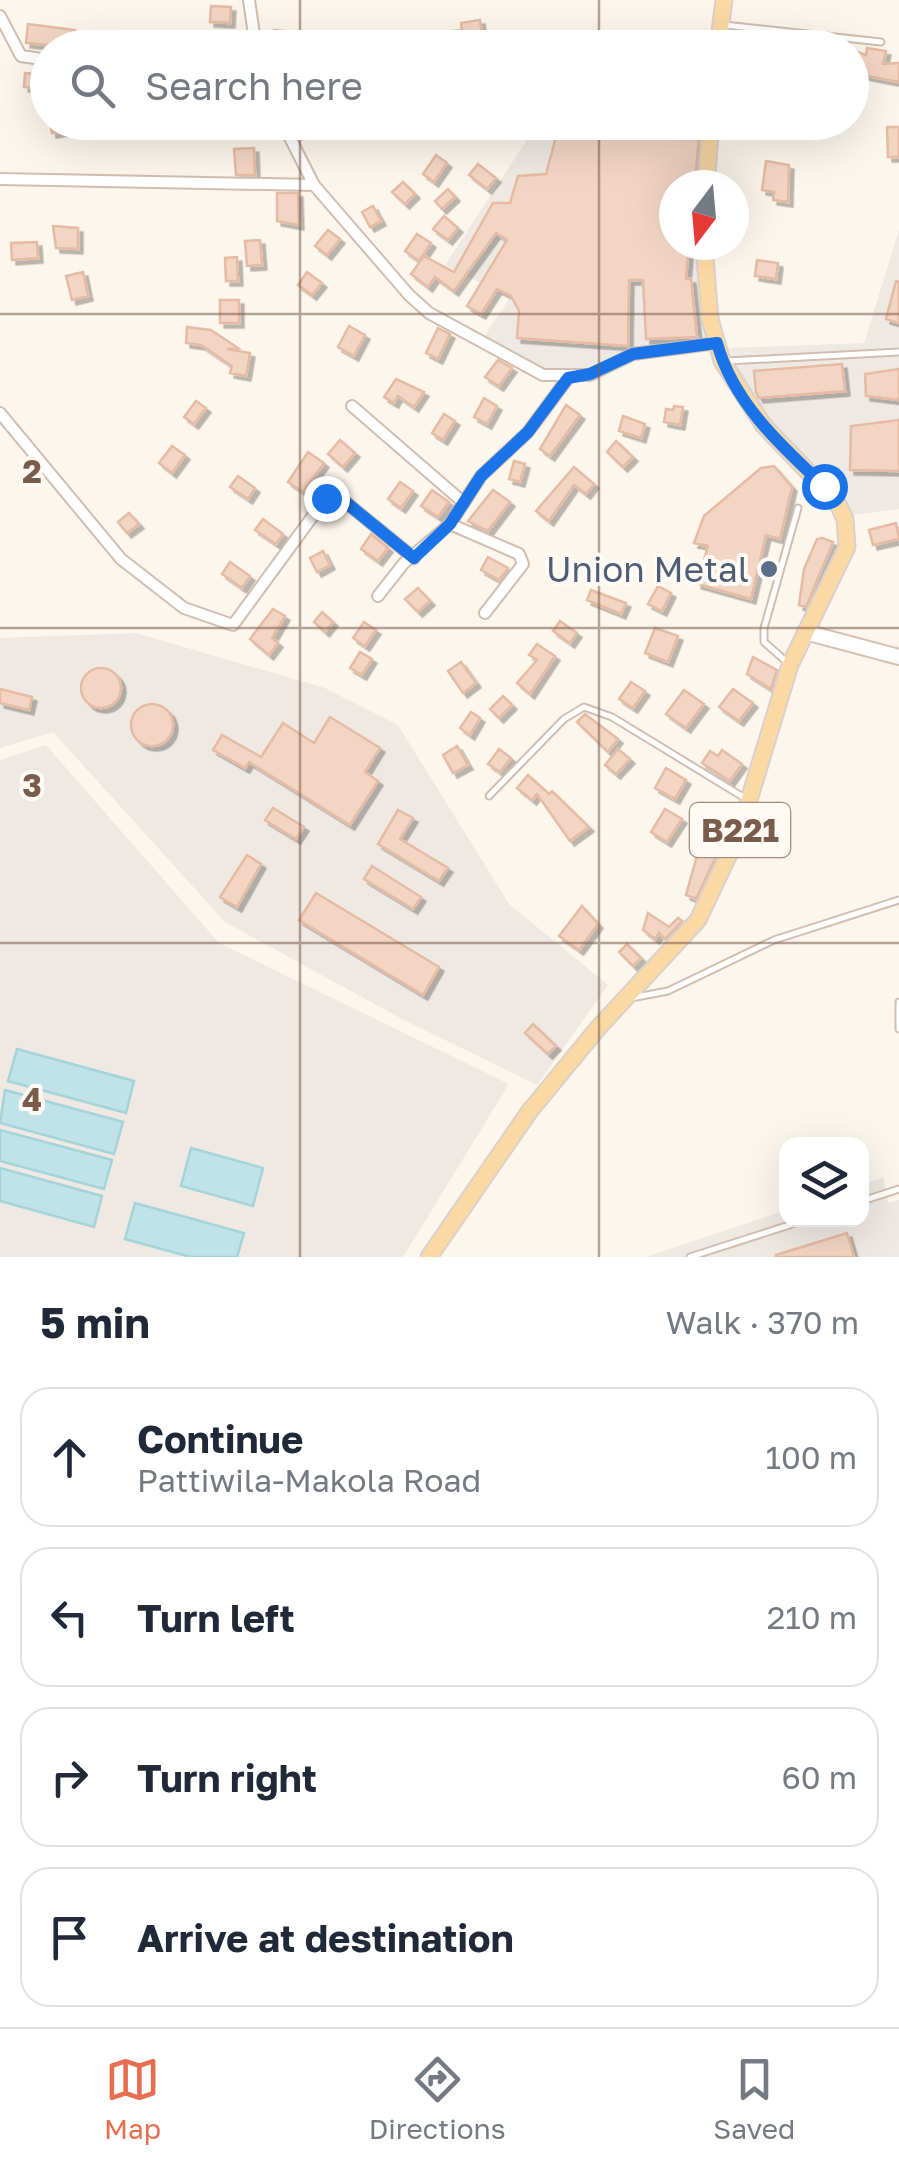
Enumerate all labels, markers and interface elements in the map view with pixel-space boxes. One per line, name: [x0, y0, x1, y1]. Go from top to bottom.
search box: [30, 30, 869, 140]
icon: search: [65, 58, 120, 113]
text: Search here: [145, 63, 363, 108]
north arrow: [659, 170, 749, 260]
text: 2: [22, 452, 42, 490]
route start: [802, 464, 848, 510]
route end: [304, 476, 350, 522]
place label: Union Metal: [546, 548, 749, 590]
marker: Union Metal: [758, 558, 780, 580]
text: 3: [22, 766, 42, 804]
road number: B221: [690, 803, 790, 857]
text: 4: [22, 1080, 42, 1118]
map controls: [779, 1137, 869, 1227]
button: layers: [779, 1137, 869, 1227]
text: 5 min: [40, 1297, 150, 1347]
text: Walk · 370 m: [666, 1303, 859, 1341]
text: Continue: [137, 1416, 303, 1461]
icon: ahead: [42, 1430, 97, 1485]
text: 100 m: [765, 1438, 857, 1476]
text: Pattiwila-Makola Road: [137, 1461, 481, 1499]
icon: left: [42, 1590, 97, 1645]
text: Turn left: [137, 1595, 295, 1640]
text: 210 m: [767, 1598, 857, 1636]
icon: right: [42, 1750, 97, 1805]
text: Turn right: [137, 1755, 317, 1800]
text: 60 m: [781, 1758, 857, 1796]
icon: arrive: [42, 1910, 97, 1965]
text: Arrive at destination: [137, 1915, 514, 1960]
tab: Map: [104, 2052, 161, 2145]
tab: Directions: [369, 2052, 506, 2145]
tab: Saved: [713, 2052, 795, 2145]

